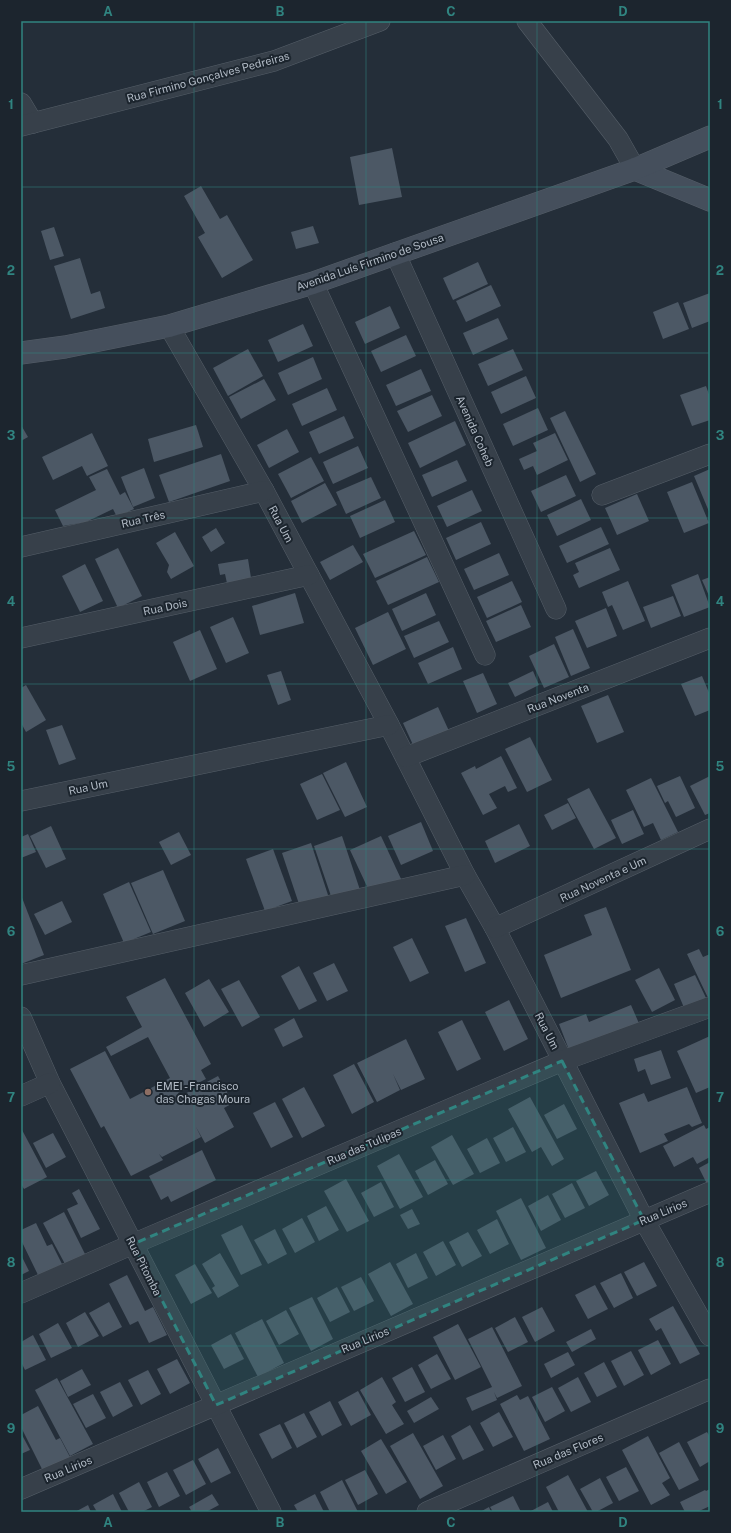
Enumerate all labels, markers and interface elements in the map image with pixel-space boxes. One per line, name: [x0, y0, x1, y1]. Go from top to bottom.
text: A: [103, 4, 113, 19]
text: B: [276, 4, 285, 19]
text: C: [446, 4, 456, 19]
text: D: [618, 4, 628, 19]
street label: Rua Firmino Gonçalves Pedreiras: [125, 49, 291, 105]
text: 1: [8, 97, 14, 112]
text: 1: [717, 97, 723, 112]
street label: Avenida Luís Firmino de Sousa: [295, 231, 445, 293]
text: 2: [7, 263, 15, 278]
text: 2: [716, 263, 724, 278]
street label: Avenida Coheb: [454, 394, 496, 469]
text: 3: [7, 428, 16, 443]
text: 3: [716, 428, 725, 443]
street label: Rua Um: [266, 504, 296, 544]
street label: Rua Três: [120, 508, 167, 530]
text: 4: [7, 594, 16, 609]
text: 4: [716, 594, 725, 609]
street label: Rua Dois: [142, 596, 188, 618]
street label: Rua Noventa: [526, 681, 590, 715]
text: 5: [7, 759, 16, 774]
text: 5: [716, 759, 725, 774]
street label: Rua Um: [67, 777, 109, 797]
street label: Rua Noventa e Um: [558, 854, 648, 904]
text: 6: [7, 924, 16, 939]
text: 6: [716, 924, 725, 939]
street label: Rua Um: [533, 1011, 561, 1051]
place label: EMEI - Francisco das Chagas Moura: [156, 1080, 250, 1105]
marker: EMEI - Francisco das Chagas Moura: [143, 1087, 153, 1097]
text: 7: [7, 1090, 15, 1105]
text: 7: [716, 1090, 724, 1105]
street label: Rua das Tulipas: [325, 1125, 403, 1167]
street label: Rua Lirios: [637, 1196, 689, 1227]
street label: Rua Pitomba: [124, 1234, 164, 1298]
text: 8: [7, 1255, 16, 1270]
text: 8: [716, 1255, 725, 1270]
street label: Rua Lirios: [339, 1324, 391, 1355]
text: 9: [7, 1421, 15, 1436]
text: 9: [716, 1421, 724, 1436]
street label: Rua das Flores: [531, 1431, 605, 1471]
street label: Rua Lirios: [42, 1453, 94, 1484]
text: A: [103, 1515, 113, 1530]
text: B: [276, 1515, 285, 1530]
text: C: [446, 1515, 456, 1530]
text: D: [618, 1515, 628, 1530]

